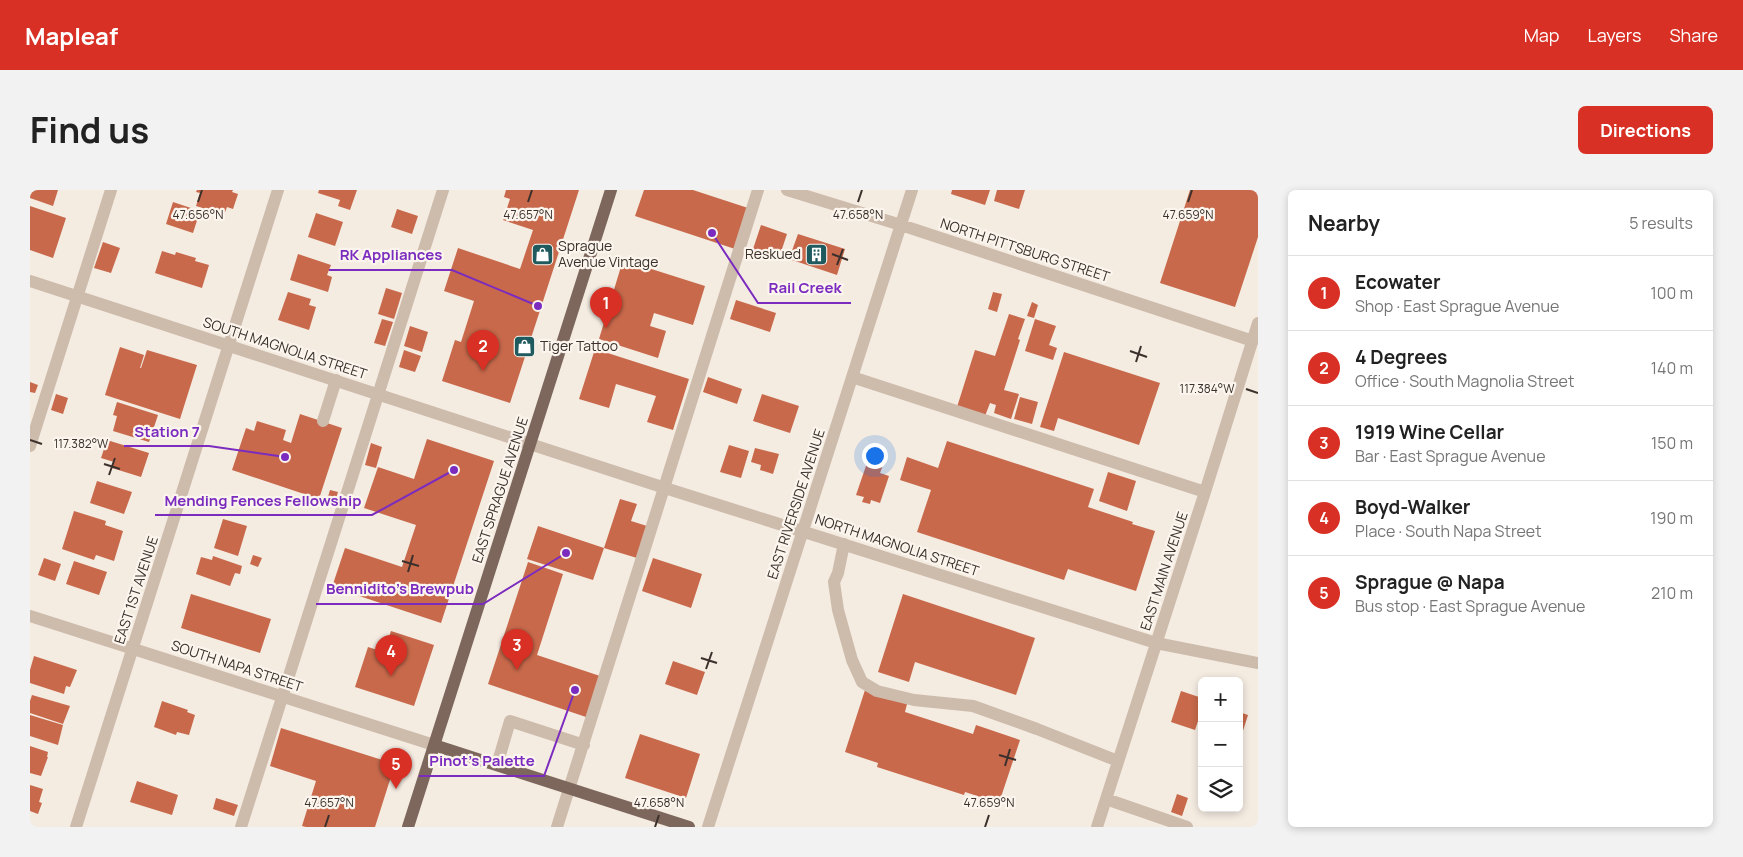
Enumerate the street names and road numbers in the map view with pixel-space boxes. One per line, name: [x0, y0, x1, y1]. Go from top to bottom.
street label: NORTH PITTSBURG STREET: [938, 213, 1113, 286]
street label: SOUTH MAGNOLIA STREET: [201, 312, 370, 383]
street label: EAST SPRAGUE AVENUE: [467, 414, 532, 565]
street label: EAST RIVERSIDE AVENUE: [762, 426, 829, 581]
street label: NORTH MAGNOLIA STREET: [813, 509, 982, 580]
street label: EAST MAIN AVENUE: [1135, 509, 1192, 633]
street label: EAST 1ST AVENUE: [109, 533, 162, 646]
street label: SOUTH NAPA STREET: [169, 635, 306, 696]

